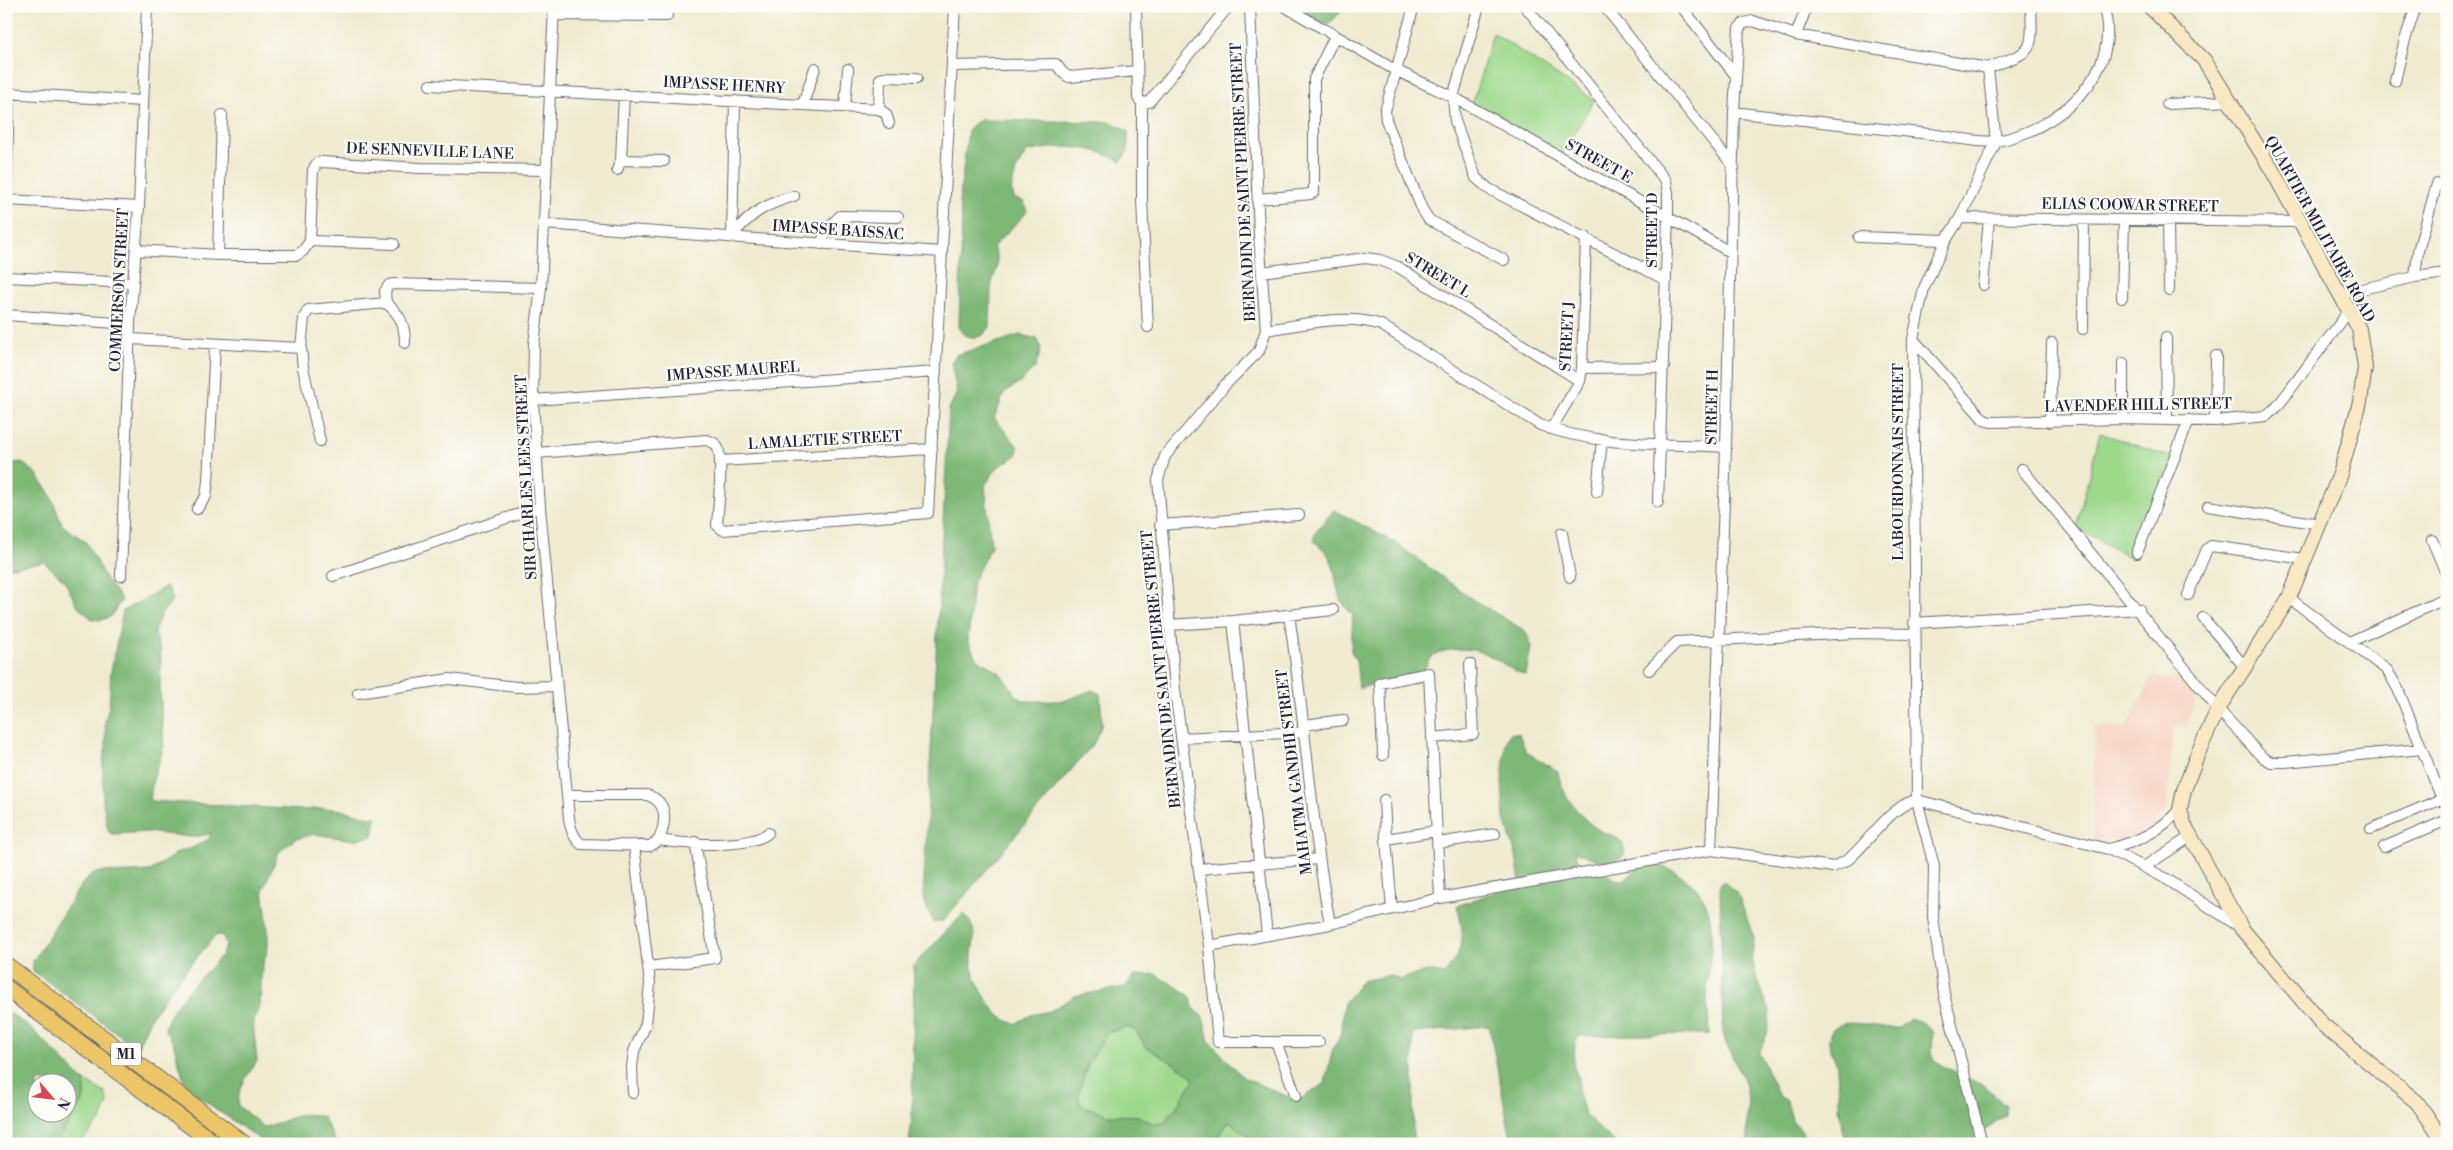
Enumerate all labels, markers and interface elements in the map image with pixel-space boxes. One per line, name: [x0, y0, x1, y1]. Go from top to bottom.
street label: BERNADIN DE SAINT PIERRE STREET: [1227, 41, 1260, 323]
street label: IMPASSE HENRY: [662, 73, 787, 98]
street label: QUARTIER MILITAIRE ROAD: [2260, 133, 2379, 326]
street label: STREET E: [1562, 135, 1636, 188]
street label: DE SENNEVILLE LANE: [346, 139, 514, 164]
street label: STREET D: [1643, 192, 1662, 268]
street label: ELIAS COOWAR STREET: [2041, 194, 2219, 217]
street label: COMMERSON STREET: [106, 207, 133, 372]
street label: IMPASSE BAISSAC: [771, 216, 904, 245]
street label: STREET L: [1401, 248, 1474, 303]
street label: STREET J: [1556, 300, 1579, 372]
street label: IMPASSE MAUREL: [666, 357, 800, 386]
street label: LABOURDONNAIS STREET: [1889, 363, 1908, 561]
street label: STREET H: [1702, 369, 1723, 445]
street label: SIR CHARLES LEES STREET: [512, 373, 541, 580]
street label: LAVENDER HILL STREET: [2044, 394, 2233, 417]
street label: LAMALETIE STREET: [747, 427, 903, 454]
street label: BERNADIN DE SAINT PIERRE STREET: [1137, 529, 1186, 810]
street label: MAHATMA GANDHI STREET: [1272, 667, 1317, 876]
road number: M1: [111, 1042, 141, 1066]
north arrow: [28, 1072, 78, 1122]
text: N: [52, 1095, 73, 1113]

